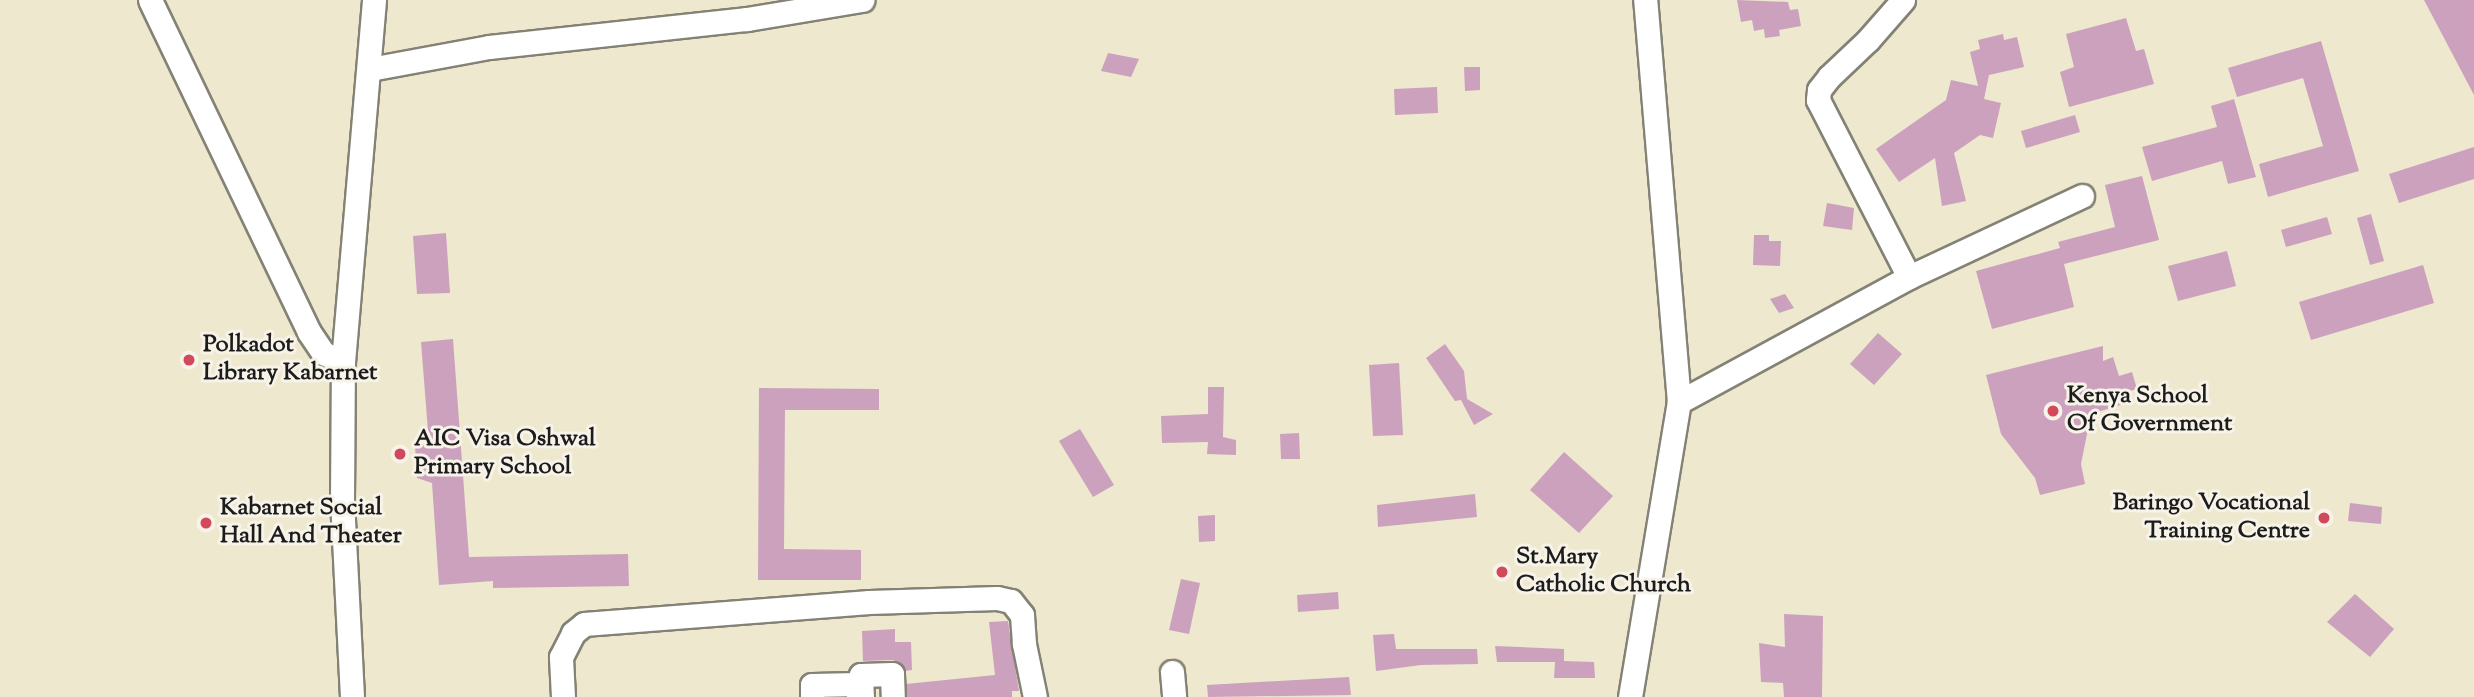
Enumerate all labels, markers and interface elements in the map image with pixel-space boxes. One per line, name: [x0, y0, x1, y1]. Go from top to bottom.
place label: Polkadot Library Kabarnet: [203, 332, 377, 388]
marker: Polkadot Library Kabarnet: [181, 352, 197, 368]
place label: Kenya School Of Government: [2067, 383, 2232, 439]
marker: Kenya School Of Government: [2045, 403, 2061, 419]
place label: AIC Visa Oshwal Primary School: [414, 426, 596, 482]
marker: AIC Visa Oshwal Primary School: [392, 446, 408, 462]
place label: Baringo Vocational Training Centre: [2113, 490, 2310, 546]
place label: Kabarnet Social Hall And Theater: [220, 495, 402, 551]
marker: Baringo Vocational Training Centre: [2316, 510, 2332, 526]
marker: Kabarnet Social Hall And Theater: [198, 515, 214, 531]
place label: St.Mary Catholic Church: [1516, 544, 1691, 600]
marker: St.Mary Catholic Church: [1494, 564, 1510, 580]

